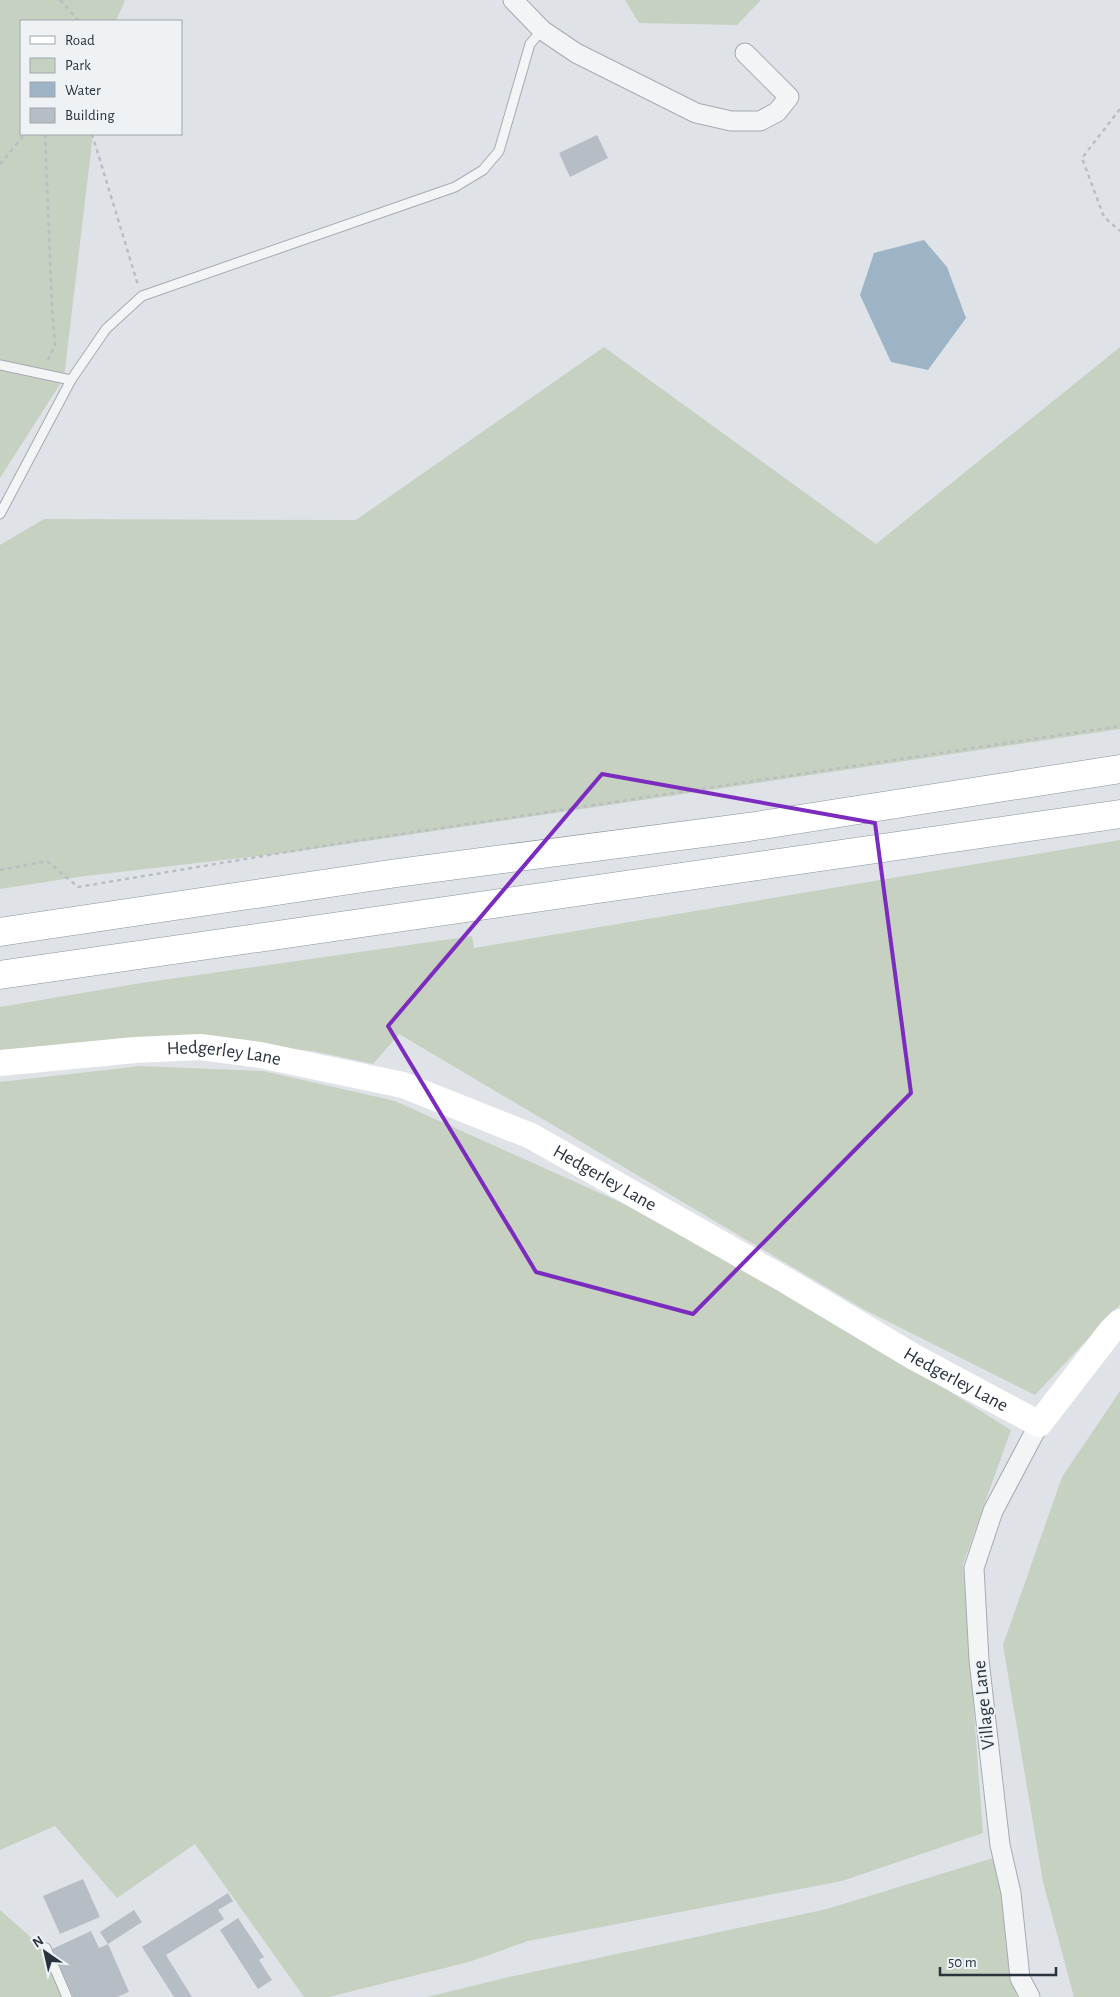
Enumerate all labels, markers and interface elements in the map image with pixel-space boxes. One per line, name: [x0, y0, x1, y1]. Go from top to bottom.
legend: [20, 20, 182, 135]
text: Road: [65, 33, 95, 48]
text: Park: [65, 58, 91, 73]
text: Water: [65, 83, 101, 98]
text: Building: [65, 108, 115, 123]
street label: Hedgerley Lane: [166, 1037, 283, 1069]
street label: Hedgerley Lane: [550, 1141, 660, 1214]
street label: Hedgerley Lane: [901, 1344, 1011, 1415]
street label: Village Lane: [970, 1659, 998, 1751]
north arrow: [20, 1927, 70, 1977]
text: N: [30, 1934, 46, 1951]
scale bar: [940, 1944, 1056, 1976]
text: 50 m: [948, 1955, 977, 1970]

